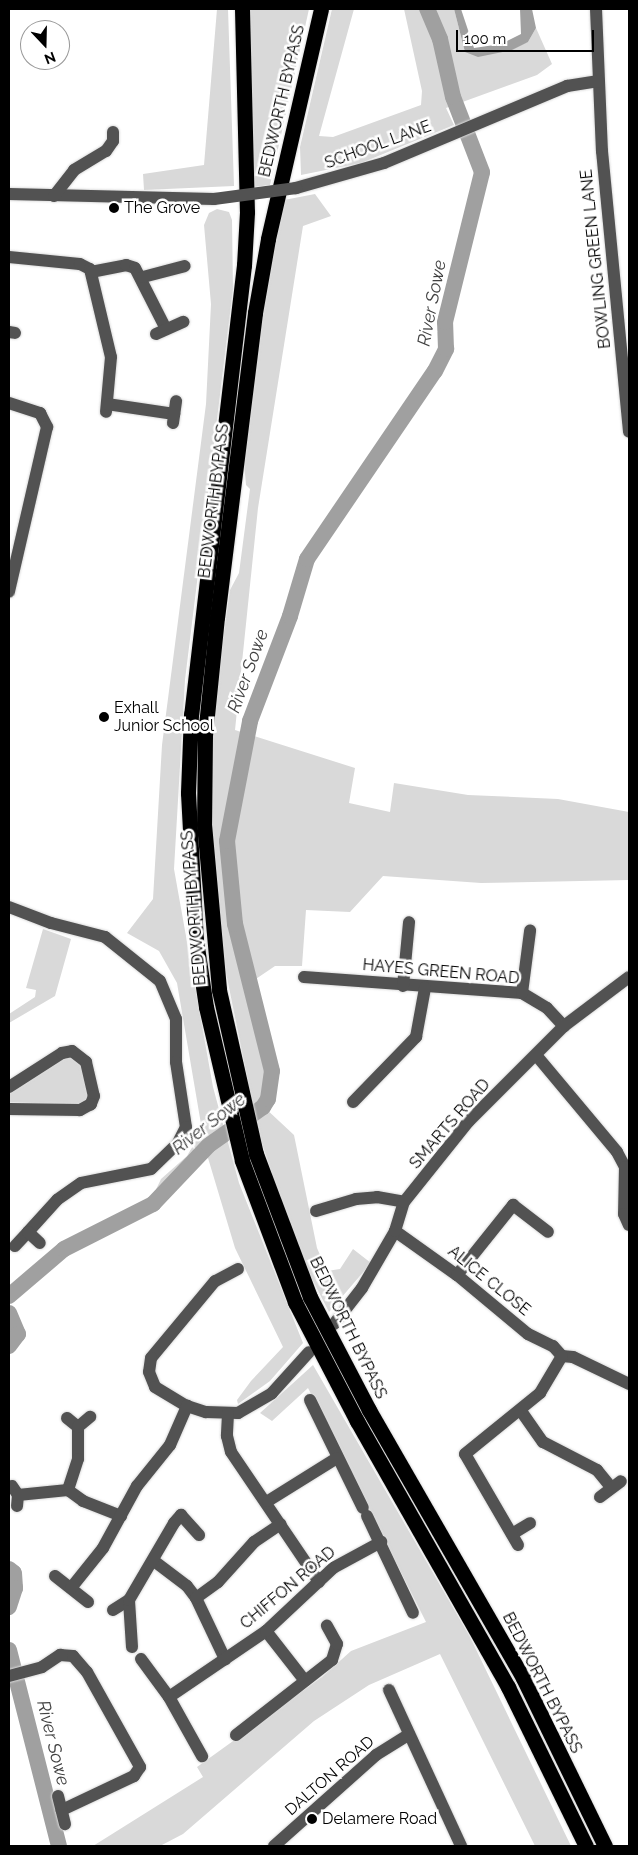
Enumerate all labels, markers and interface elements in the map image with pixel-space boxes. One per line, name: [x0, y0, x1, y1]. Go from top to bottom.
north arrow: [20, 20, 70, 70]
scale bar: [458, 20, 596, 52]
street label: BEDWORTH BYPASS: [255, 23, 309, 179]
text: 100 m: [464, 30, 506, 48]
text: N: [42, 49, 58, 67]
street label: SCHOOL LANE: [322, 117, 434, 173]
street label: BOWLING GREEN LANE: [577, 168, 615, 350]
place label: The Grove: [124, 198, 200, 218]
marker: The Grove: [108, 202, 120, 214]
water label: River Sowe: [413, 258, 451, 348]
street label: BEDWORTH BYPASS: [195, 423, 233, 579]
water label: River Sowe: [223, 626, 273, 716]
place label: Exhall Junior School: [114, 698, 214, 736]
marker: Exhall Junior School: [98, 711, 110, 723]
street label: BEDWORTH BYPASS: [178, 830, 210, 986]
street label: HAYES GREEN ROAD: [362, 956, 520, 988]
street label: SMARTS ROAD: [406, 1075, 494, 1173]
water label: River Sowe: [168, 1089, 250, 1159]
street label: ALICE CLOSE: [444, 1242, 534, 1320]
street label: BEDWORTH BYPASS: [305, 1254, 391, 1402]
street label: CHIFFON ROAD: [237, 1543, 339, 1633]
street label: BEDWORTH BYPASS: [498, 1609, 586, 1757]
water label: River Sowe: [32, 1698, 74, 1788]
street label: DALTON ROAD: [282, 1732, 378, 1820]
place label: Delamere Road: [322, 1809, 437, 1829]
marker: Delamere Road: [306, 1813, 318, 1825]

